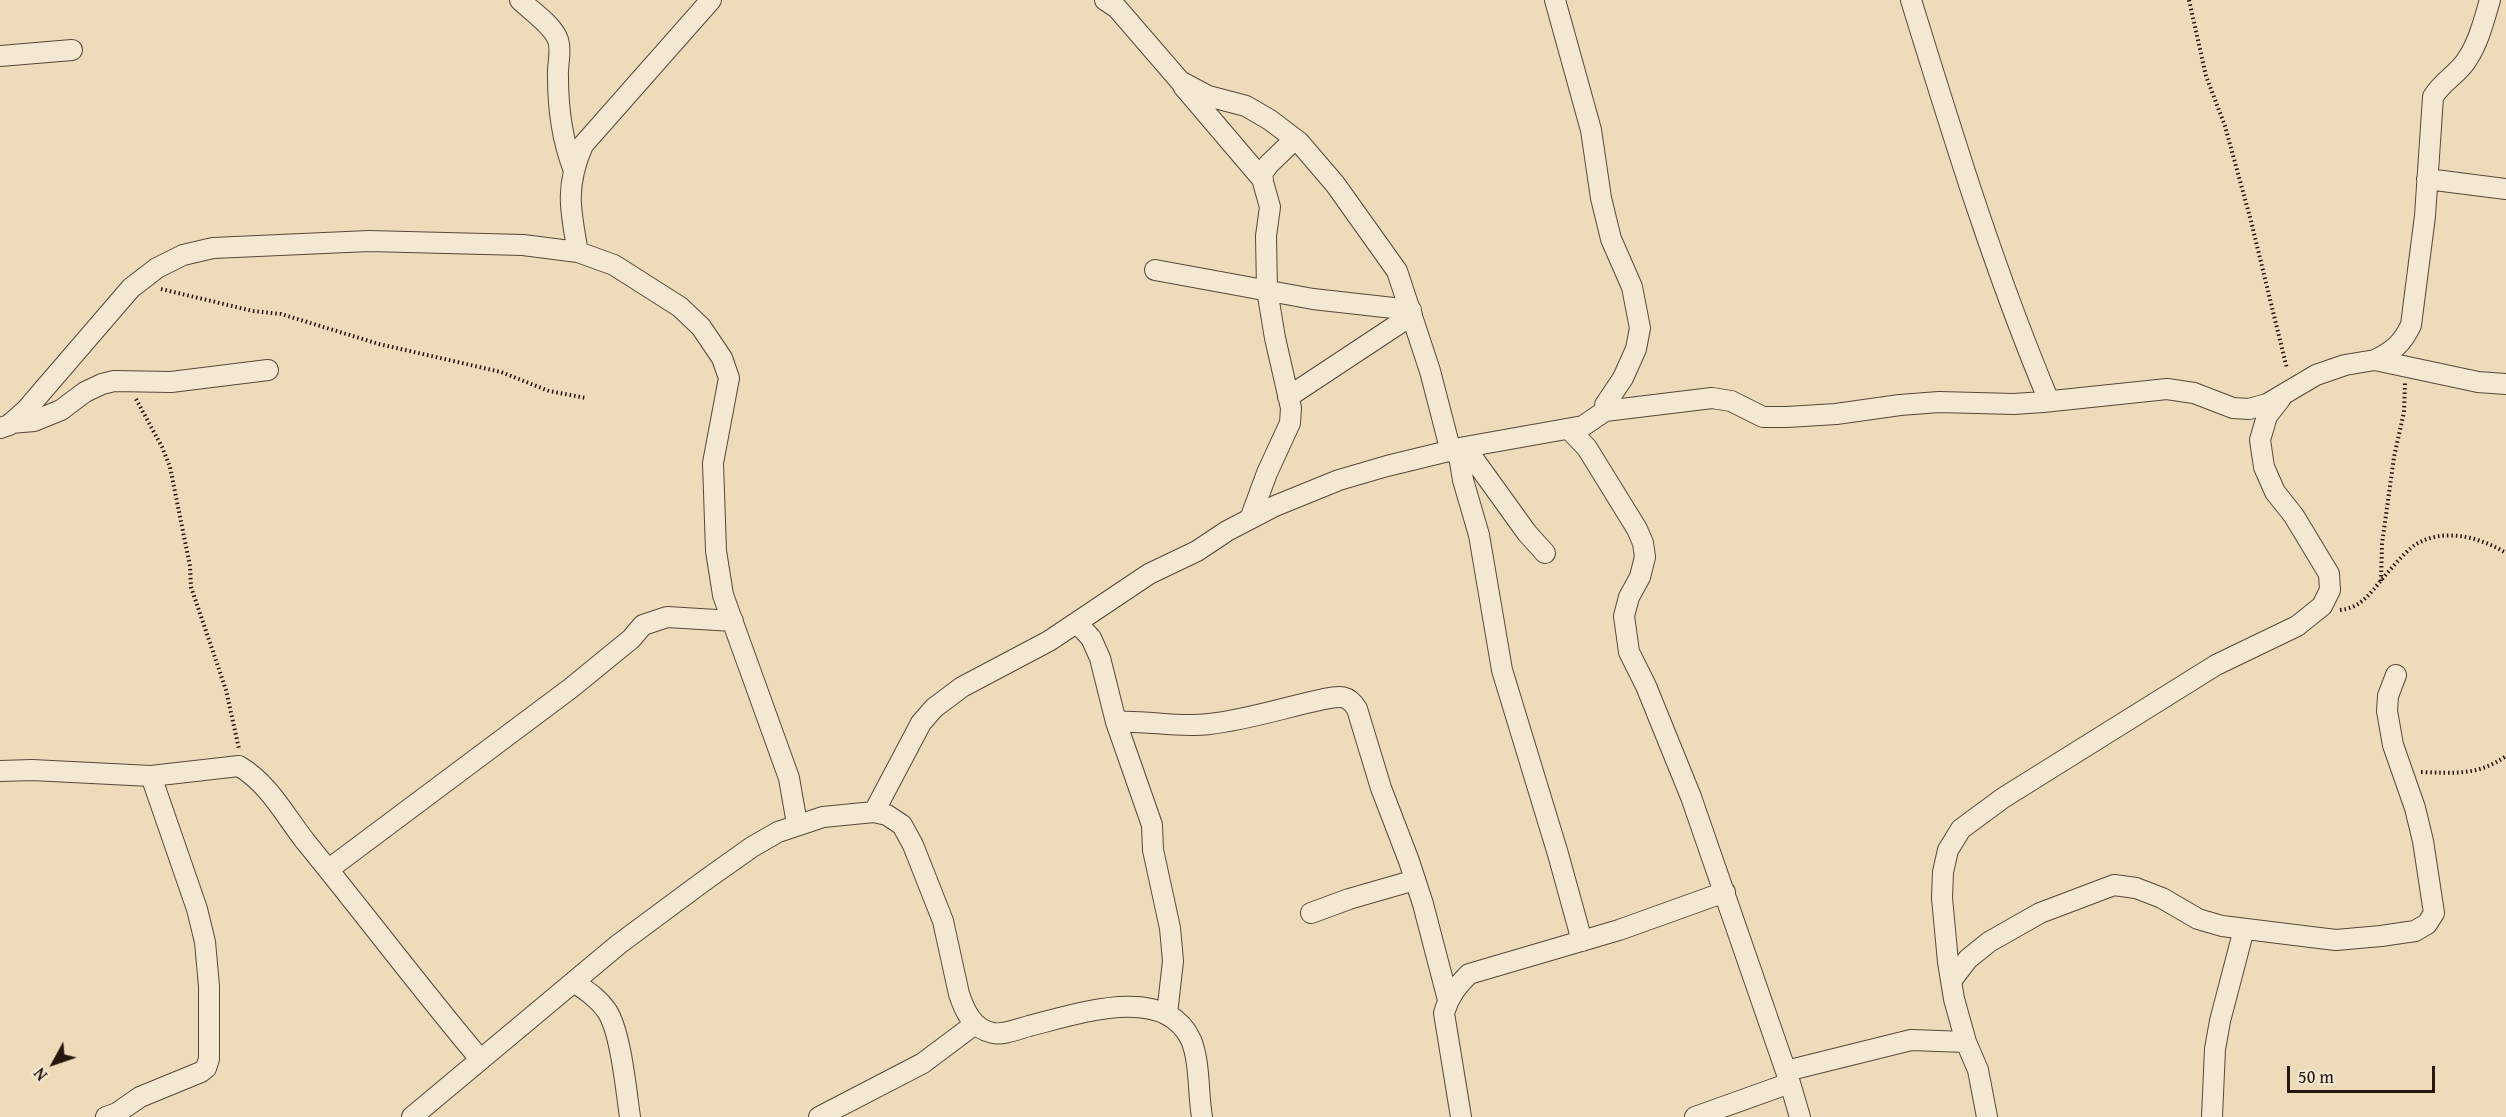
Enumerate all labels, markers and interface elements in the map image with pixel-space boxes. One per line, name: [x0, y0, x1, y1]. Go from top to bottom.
north arrow: [24, 1033, 84, 1093]
scale bar: [2290, 1054, 2438, 1092]
text: N: [28, 1063, 53, 1086]
text: 50 m: [2298, 1063, 2334, 1090]

